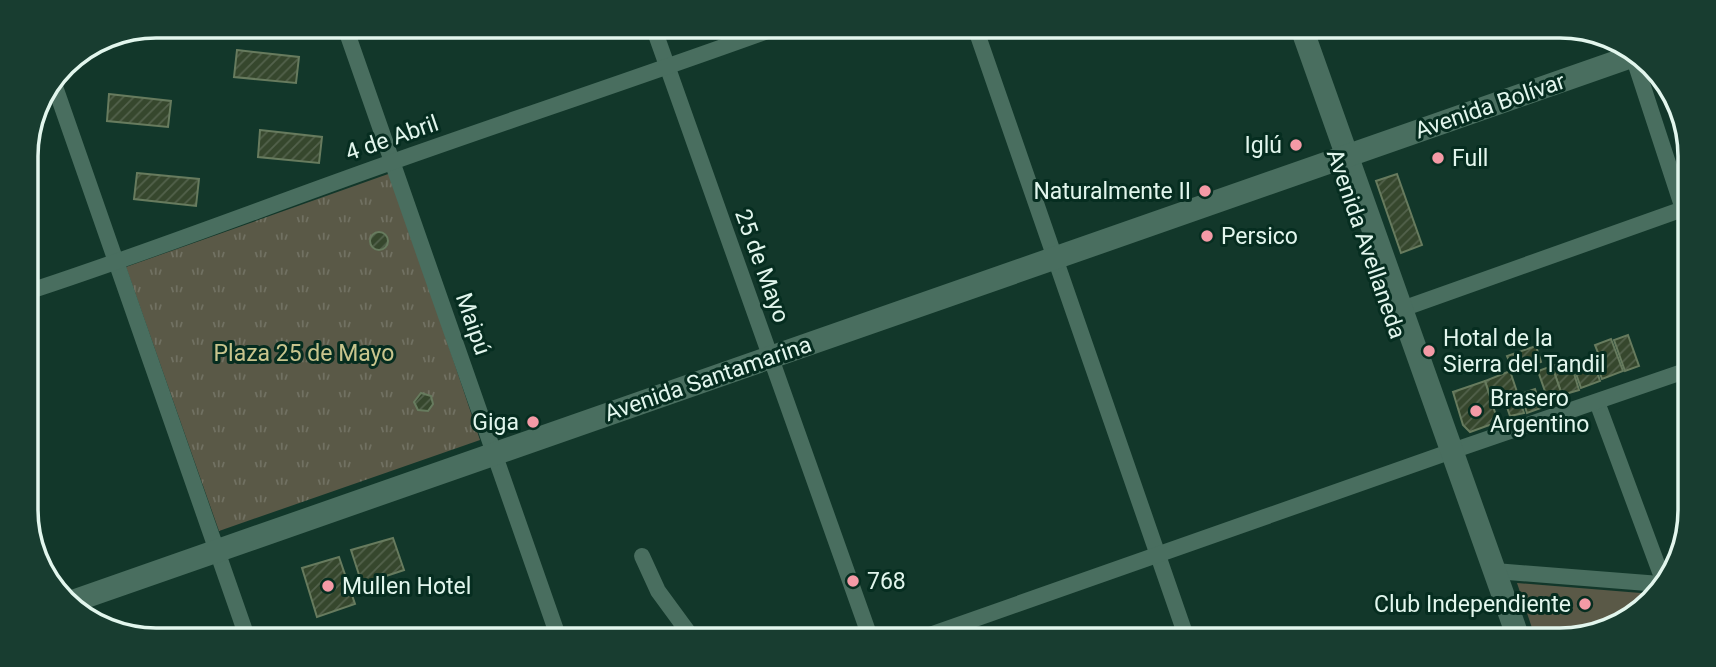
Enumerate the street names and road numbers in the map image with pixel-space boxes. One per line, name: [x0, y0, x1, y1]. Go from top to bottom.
street label: Avenida Bolívar: [1411, 68, 1569, 144]
street label: 4 de Abril: [342, 110, 442, 166]
street label: Avenida Avellaneda: [1321, 146, 1411, 342]
street label: 25 de Mayo: [729, 206, 795, 326]
street label: Maipú: [450, 289, 496, 359]
street label: Avenida Santamarina: [601, 331, 815, 427]

